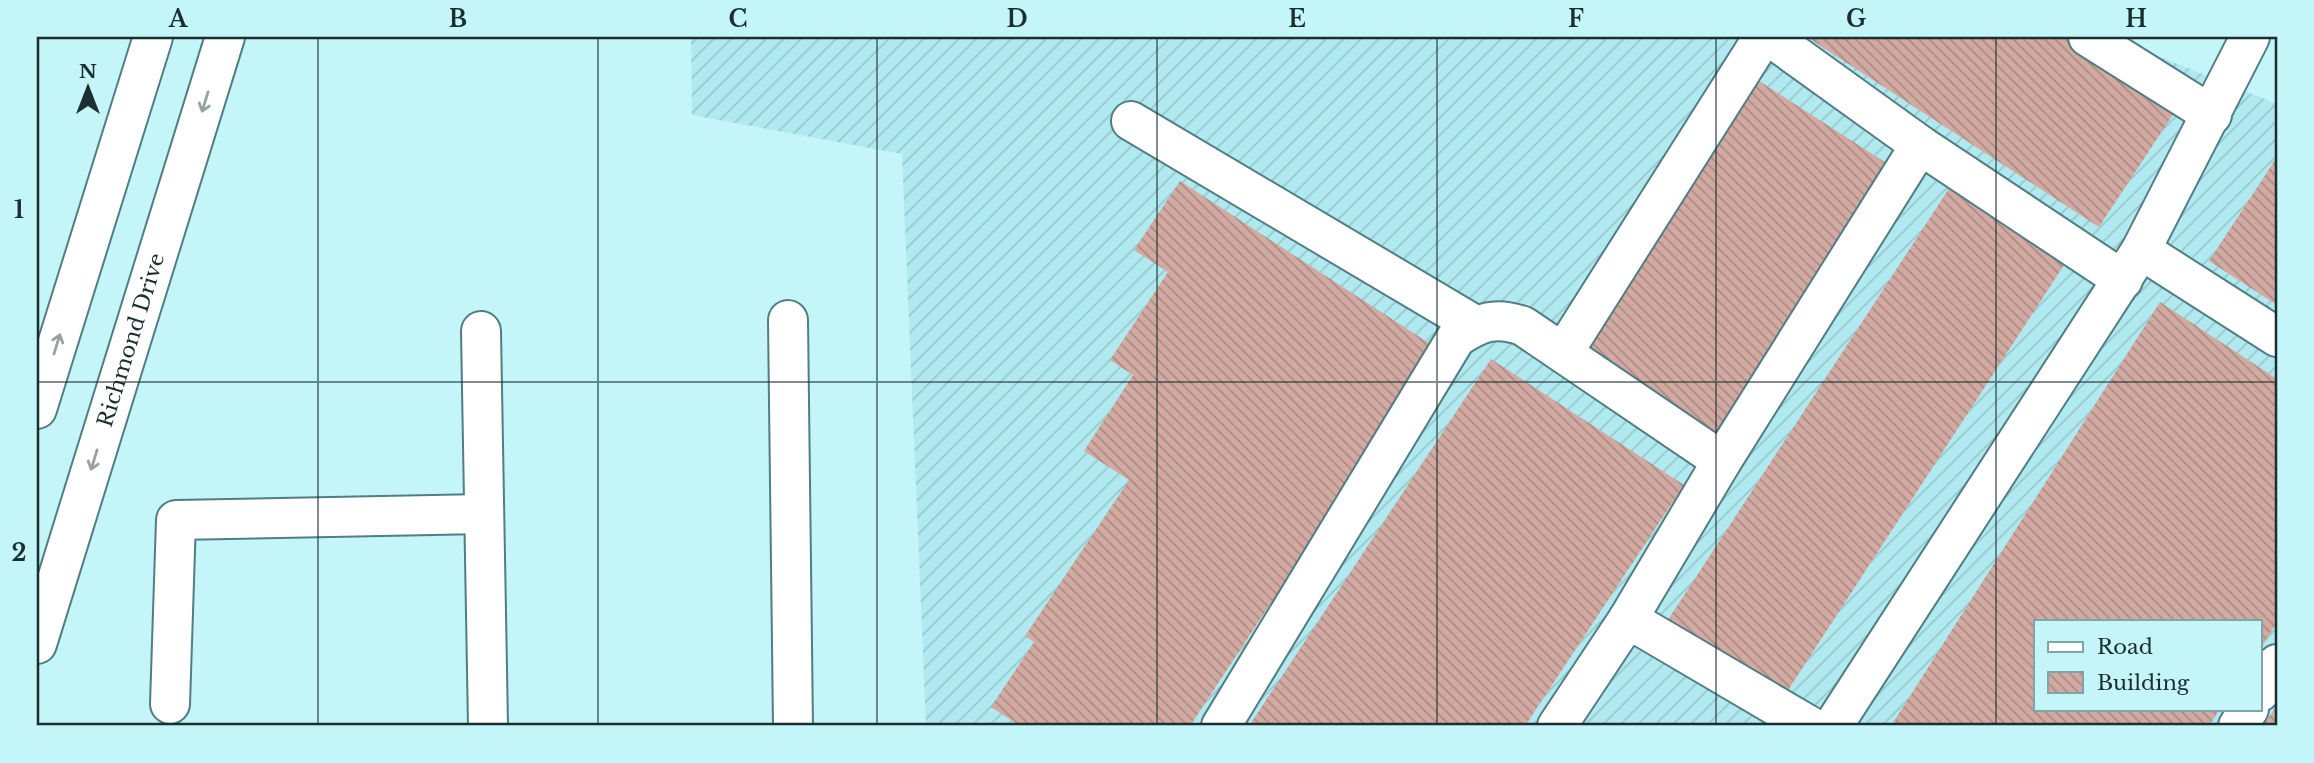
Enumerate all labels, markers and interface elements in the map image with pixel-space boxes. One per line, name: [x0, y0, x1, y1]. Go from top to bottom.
text: A: [168, 5, 189, 33]
text: B: [449, 5, 467, 33]
text: C: [729, 5, 747, 33]
text: D: [1006, 5, 1028, 33]
text: E: [1288, 5, 1306, 33]
text: F: [1568, 5, 1584, 33]
text: G: [1846, 5, 1866, 33]
text: H: [2125, 5, 2147, 33]
north arrow: [52, 52, 122, 122]
text: N: [79, 60, 97, 83]
one-way arrow: [197, 91, 210, 113]
text: 1: [14, 196, 24, 224]
street label: Richmond Drive: [92, 250, 170, 430]
one-way arrow: [52, 333, 64, 355]
one-way arrow: [86, 448, 99, 470]
text: 2: [12, 539, 26, 567]
legend: [2034, 620, 2262, 710]
text: Road: [2097, 634, 2153, 660]
text: Building: [2097, 670, 2190, 696]

